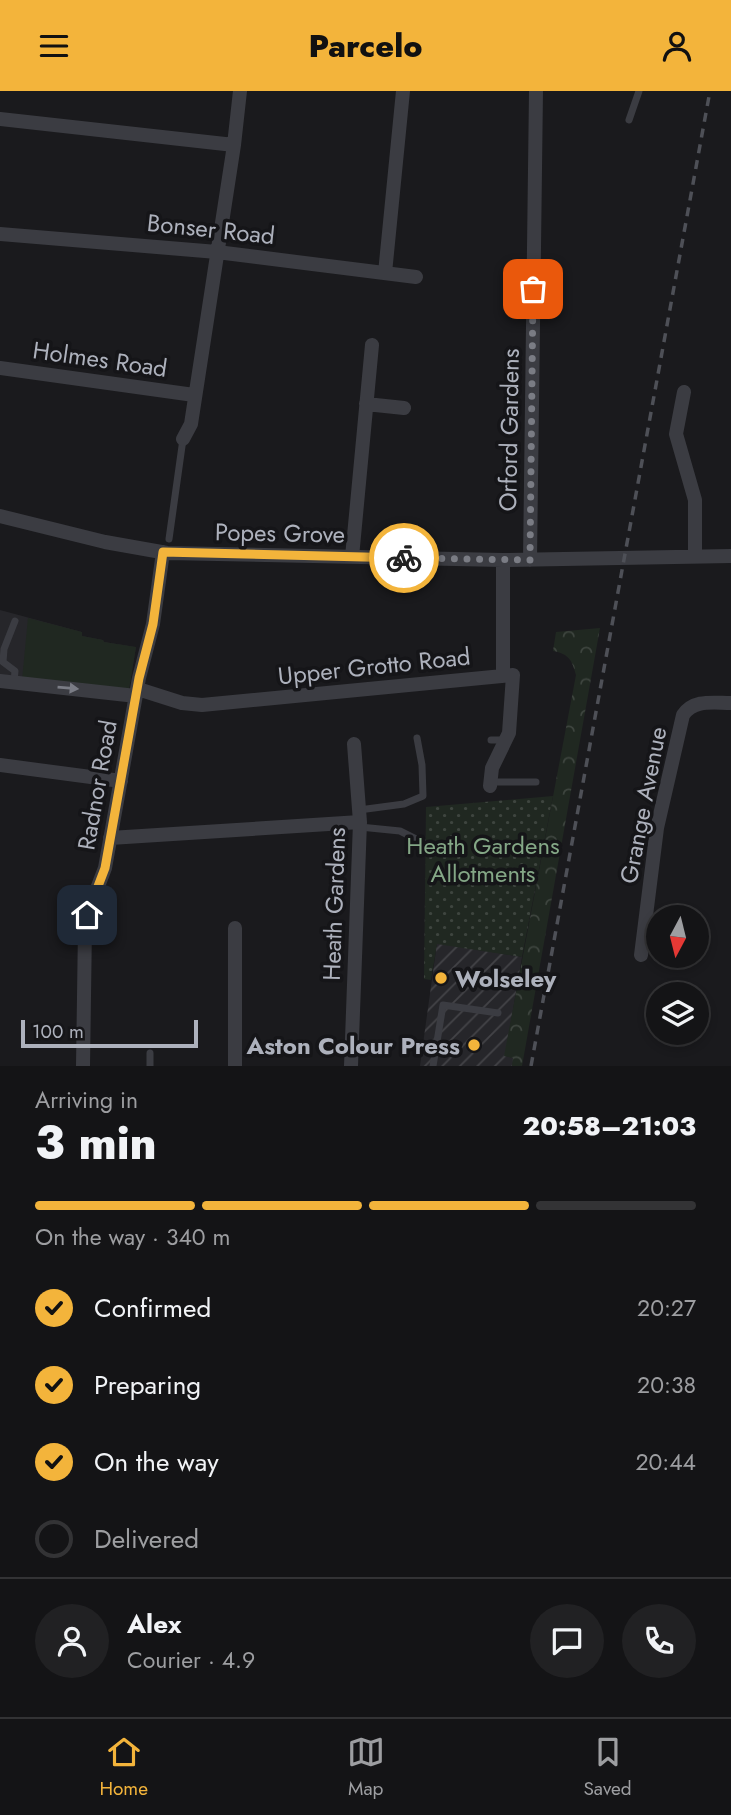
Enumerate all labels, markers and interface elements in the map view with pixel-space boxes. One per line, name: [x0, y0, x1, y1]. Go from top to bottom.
text: Parcelo: [309, 23, 422, 69]
icon: menu: [35, 27, 73, 65]
icon: person: [658, 27, 696, 65]
street label: Bonser Road: [145, 205, 277, 253]
pin: [503, 259, 563, 319]
icon: bag: [514, 270, 552, 308]
street label: Holmes Road: [30, 332, 170, 386]
street label: Orford Gardens: [490, 348, 528, 512]
street label: Popes Grove: [215, 514, 345, 552]
courier: [369, 523, 439, 593]
icon: bike: [385, 539, 423, 577]
street label: Upper Grotto Road: [276, 638, 472, 694]
one-way arrow: [57, 683, 79, 694]
street label: Radnor Road: [68, 717, 126, 853]
street label: Grange Avenue: [611, 724, 675, 886]
street label: Heath Gardens: [314, 827, 354, 981]
park label: Heath Gardens Allotments: [406, 828, 560, 891]
pin: [57, 885, 117, 945]
icon: home: [68, 896, 106, 934]
north arrow: [646, 905, 709, 968]
map controls: [646, 905, 709, 1045]
place label: Wolseley: [455, 961, 557, 996]
marker: Wolseley: [433, 970, 449, 986]
button: layers: [646, 982, 709, 1045]
scale bar: [21, 1017, 198, 1049]
text: 100 m: [32, 1018, 84, 1045]
place label: Aston Colour Press: [246, 1028, 460, 1063]
marker: Aston Colour Press: [466, 1037, 482, 1053]
text: Arriving in: [35, 1083, 138, 1117]
text: 20:58–21:03: [523, 1107, 696, 1145]
text: 3 min: [35, 1110, 157, 1176]
text: On the way · 340 m: [35, 1220, 231, 1254]
icon: check: [35, 1289, 73, 1327]
text: Confirmed: [94, 1289, 211, 1327]
text: 20:27: [637, 1291, 696, 1325]
icon: check: [35, 1366, 73, 1404]
text: Preparing: [94, 1366, 201, 1404]
text: 20:38: [637, 1368, 696, 1402]
icon: check: [35, 1443, 73, 1481]
text: On the way: [94, 1443, 219, 1481]
text: 20:44: [635, 1445, 696, 1479]
text: Delivered: [94, 1520, 199, 1558]
button: person: [35, 1604, 109, 1678]
button: chat: [530, 1604, 604, 1678]
button: phone: [622, 1604, 696, 1678]
text: Alex: [127, 1605, 181, 1643]
text: Courier · 4.9: [127, 1643, 255, 1677]
tab: Home: [99, 1733, 148, 1802]
tab: Map: [347, 1733, 385, 1802]
tab: Saved: [583, 1733, 632, 1802]

